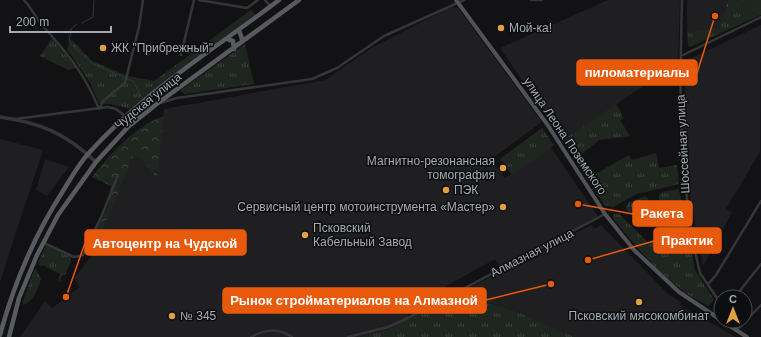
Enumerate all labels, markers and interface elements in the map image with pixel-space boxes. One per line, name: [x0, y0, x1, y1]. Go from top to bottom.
scale bar: [10, 8, 111, 34]
text: 200 m: [16, 15, 49, 29]
place label: Мой-ка!: [509, 21, 552, 35]
marker: Мой-ка!: [496, 23, 506, 33]
place label: ЖК "Прибрежный": [111, 41, 213, 55]
marker: ЖК "Прибрежный": [98, 43, 108, 53]
callout: пиломатериалы: [577, 60, 697, 85]
text: пиломатериалы: [585, 65, 689, 80]
street label: Чудская улица: [112, 70, 184, 132]
street label: улица Леона Поземского: [520, 75, 610, 198]
street label: Шоссейная улица: [673, 94, 693, 194]
place label: Магнитно-резонансная томография: [367, 154, 495, 182]
marker: Магнитно-резонансная томография: [498, 163, 508, 173]
place label: ПЭК: [454, 183, 478, 197]
marker: ПЭК: [441, 185, 451, 195]
place label: Сервисный центр мотоинструмента «Мастер»: [237, 200, 495, 214]
callout: Ракета: [633, 201, 692, 226]
marker: Сервисный центр мотоинструмента «Мастер»: [498, 202, 508, 212]
text: Ракета: [641, 206, 684, 221]
place label: Псковский Кабельный Завод: [313, 221, 412, 249]
street label: Алмазная улица: [488, 226, 576, 280]
callout: Практик: [654, 228, 721, 253]
callout: Автоцентр на Чудской: [85, 230, 246, 255]
marker: Псковский Кабельный Завод: [300, 230, 310, 240]
text: Практик: [661, 233, 713, 248]
text: Автоцентр на Чудской: [93, 236, 237, 251]
callout: Рынок стройматериалов на Алмазной: [223, 288, 486, 313]
north arrow: [713, 289, 753, 329]
text: Рынок стройматериалов на Алмазной: [230, 293, 478, 308]
text: С: [729, 293, 737, 305]
marker: Псковский мясокомбинат: [634, 297, 644, 307]
place label: № 345: [180, 309, 217, 323]
place label: Псковский мясокомбинат: [569, 309, 710, 323]
marker: № 345: [167, 311, 177, 321]

